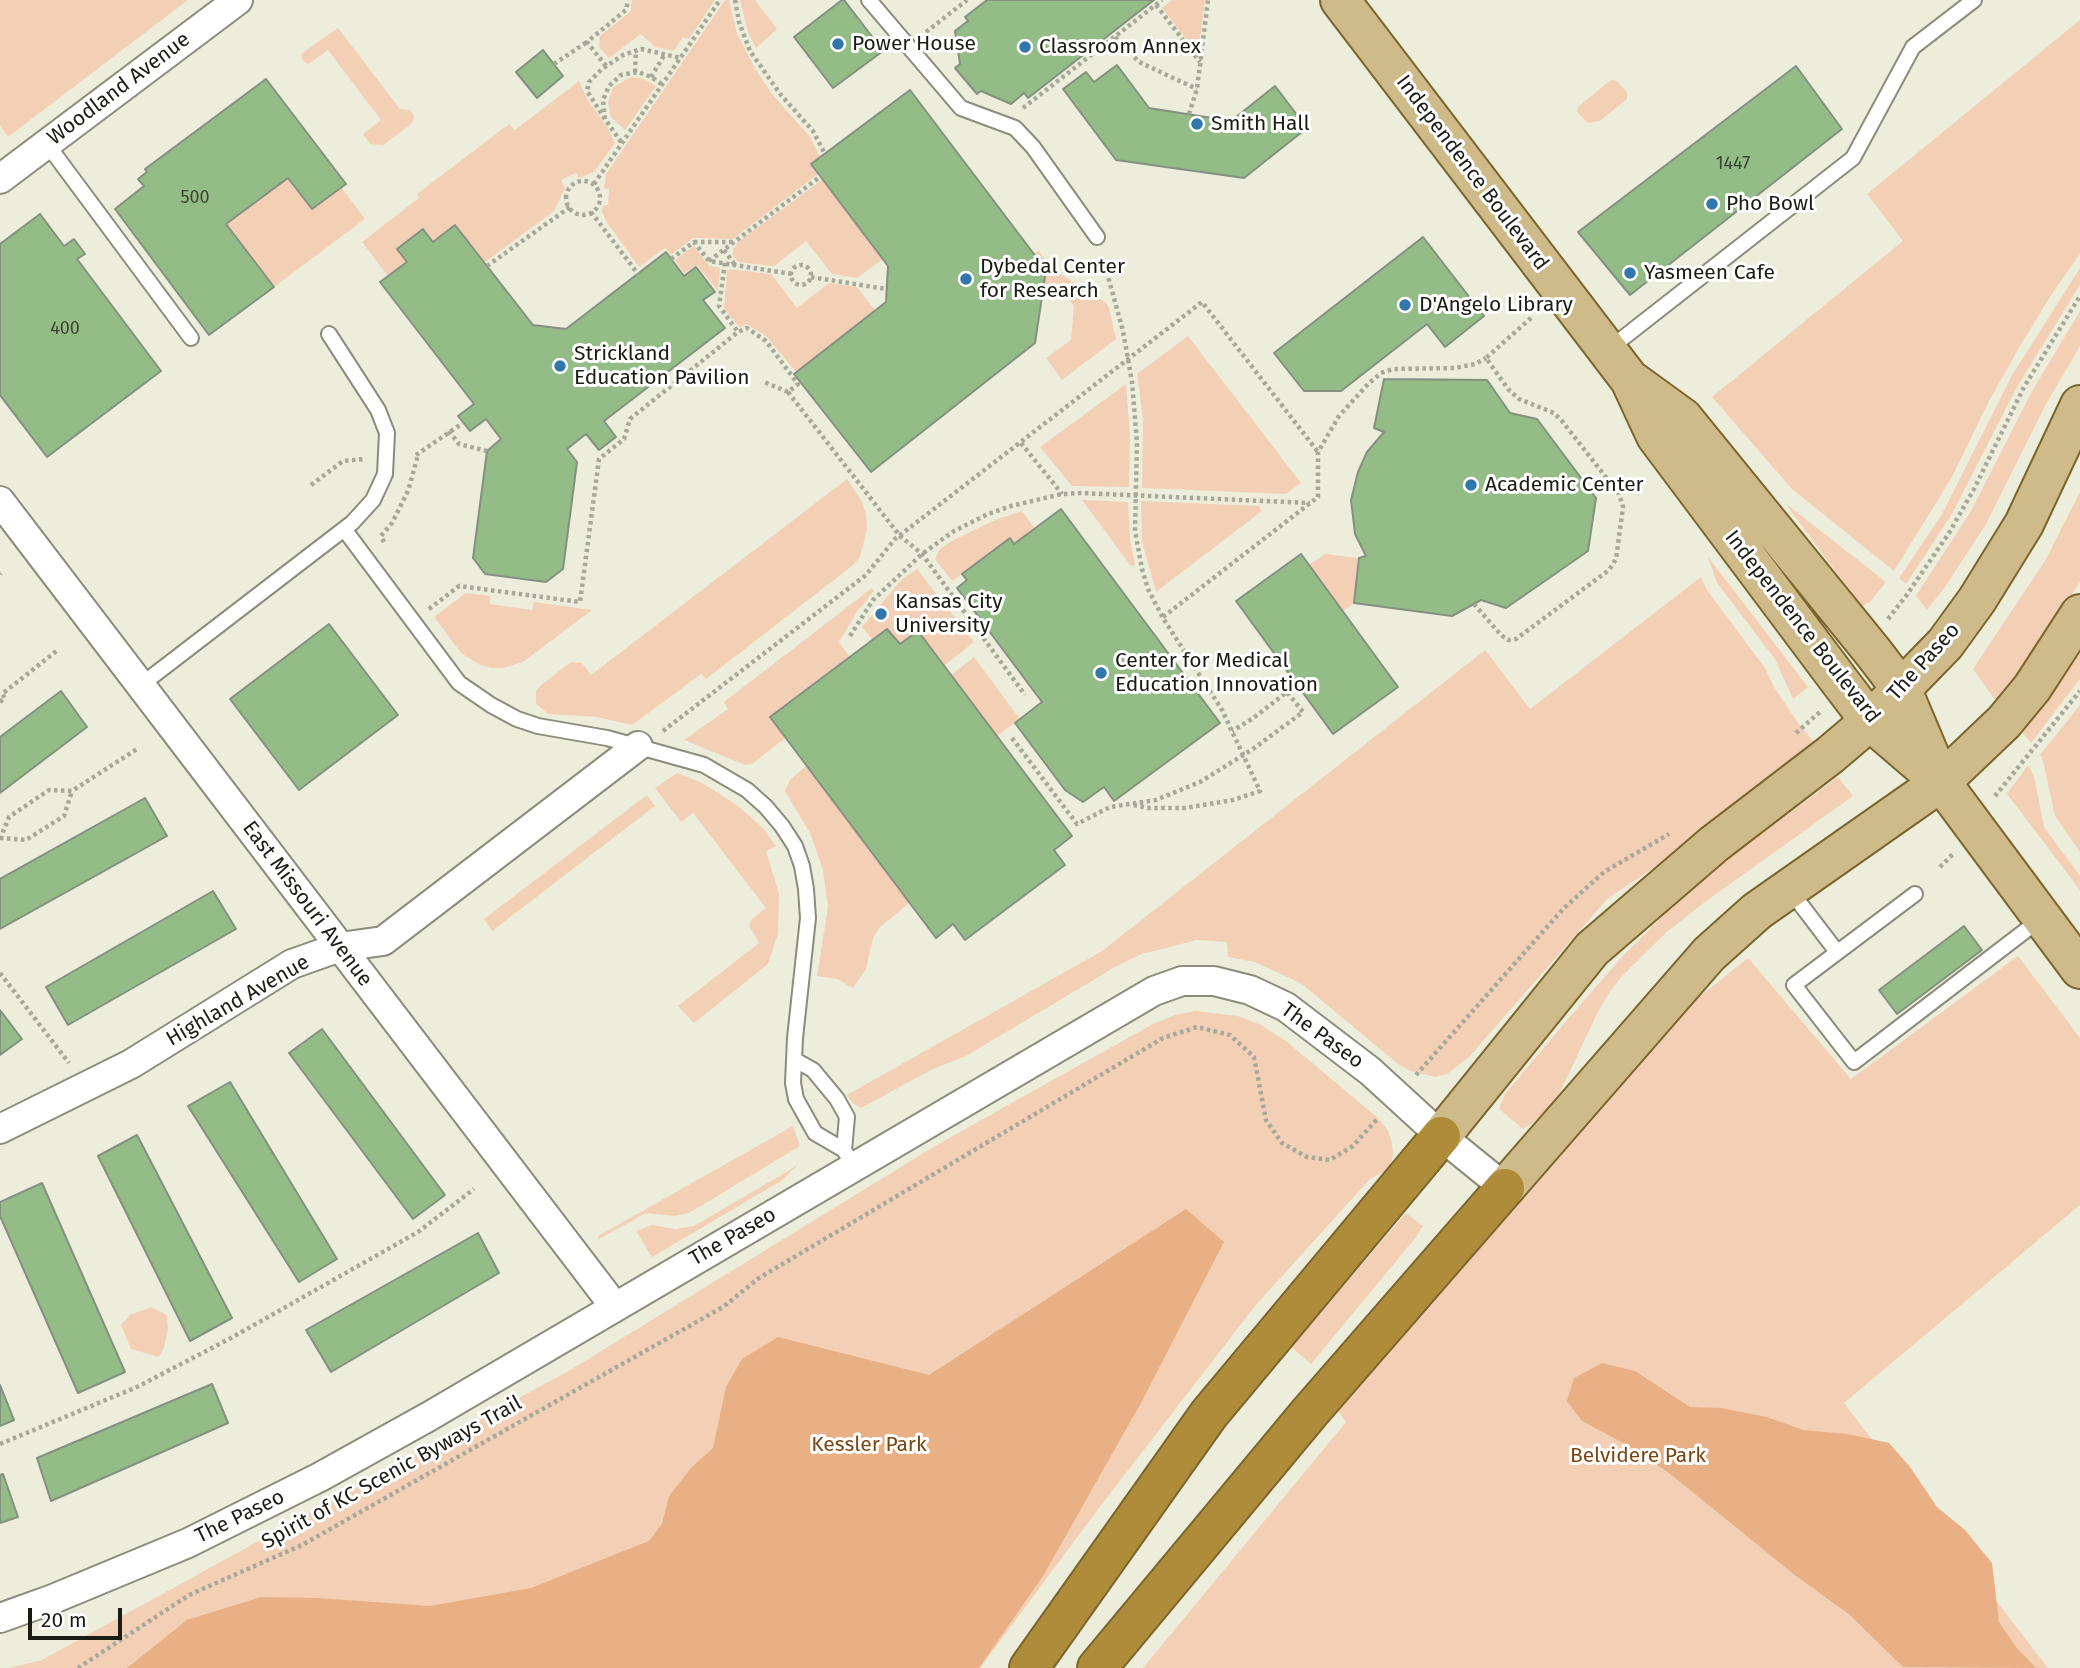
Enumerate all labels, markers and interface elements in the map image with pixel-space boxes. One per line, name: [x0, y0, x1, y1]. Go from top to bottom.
street label: Woodland Avenue: [43, 27, 195, 151]
place label: Power House: [852, 31, 976, 57]
place label: Classroom Annex: [1039, 34, 1201, 60]
marker: Power House: [830, 36, 846, 52]
marker: Classroom Annex: [1017, 39, 1033, 55]
street label: Independence Boulevard: [1390, 70, 1554, 276]
place label: Smith Hall: [1211, 111, 1310, 137]
marker: Smith Hall: [1189, 116, 1205, 132]
house number: 1447: [1716, 153, 1750, 175]
house number: 500: [180, 187, 210, 209]
place label: Pho Bowl: [1726, 191, 1814, 217]
marker: Pho Bowl: [1704, 196, 1720, 212]
place label: Dybedal Center for Research: [980, 254, 1125, 304]
place label: Yasmeen Cafe: [1644, 260, 1775, 286]
marker: Yasmeen Cafe: [1622, 265, 1638, 281]
marker: Dybedal Center for Research: [958, 271, 974, 287]
place label: D'Angelo Library: [1419, 292, 1573, 318]
marker: D'Angelo Library: [1397, 297, 1413, 313]
house number: 400: [50, 318, 80, 340]
place label: Strickland Education Pavilion: [574, 341, 750, 391]
marker: Strickland Education Pavilion: [552, 358, 568, 374]
place label: Academic Center: [1485, 472, 1644, 498]
marker: Academic Center: [1463, 477, 1479, 493]
street label: Independence Boulevard: [1719, 526, 1885, 728]
place label: Kansas City University: [895, 589, 1003, 639]
marker: Kansas City University: [873, 606, 889, 622]
street label: The Paseo: [1883, 618, 1965, 706]
place label: Center for Medical Education Innovation: [1115, 648, 1318, 698]
marker: Center for Medical Education Innovation: [1093, 665, 1109, 681]
street label: East Missouri Avenue: [237, 816, 377, 992]
street label: Highland Avenue: [162, 950, 314, 1052]
street label: The Paseo: [1276, 998, 1368, 1074]
street label: The Paseo: [685, 1202, 781, 1272]
street label: Spirit of KC Scenic Byways Trail: [258, 1391, 526, 1555]
park label: Kessler Park: [811, 1432, 927, 1458]
park label: Belvidere Park: [1570, 1443, 1706, 1469]
street label: The Paseo: [191, 1485, 289, 1549]
scale bar: [32, 1594, 126, 1638]
text: 20 m: [41, 1607, 87, 1633]

